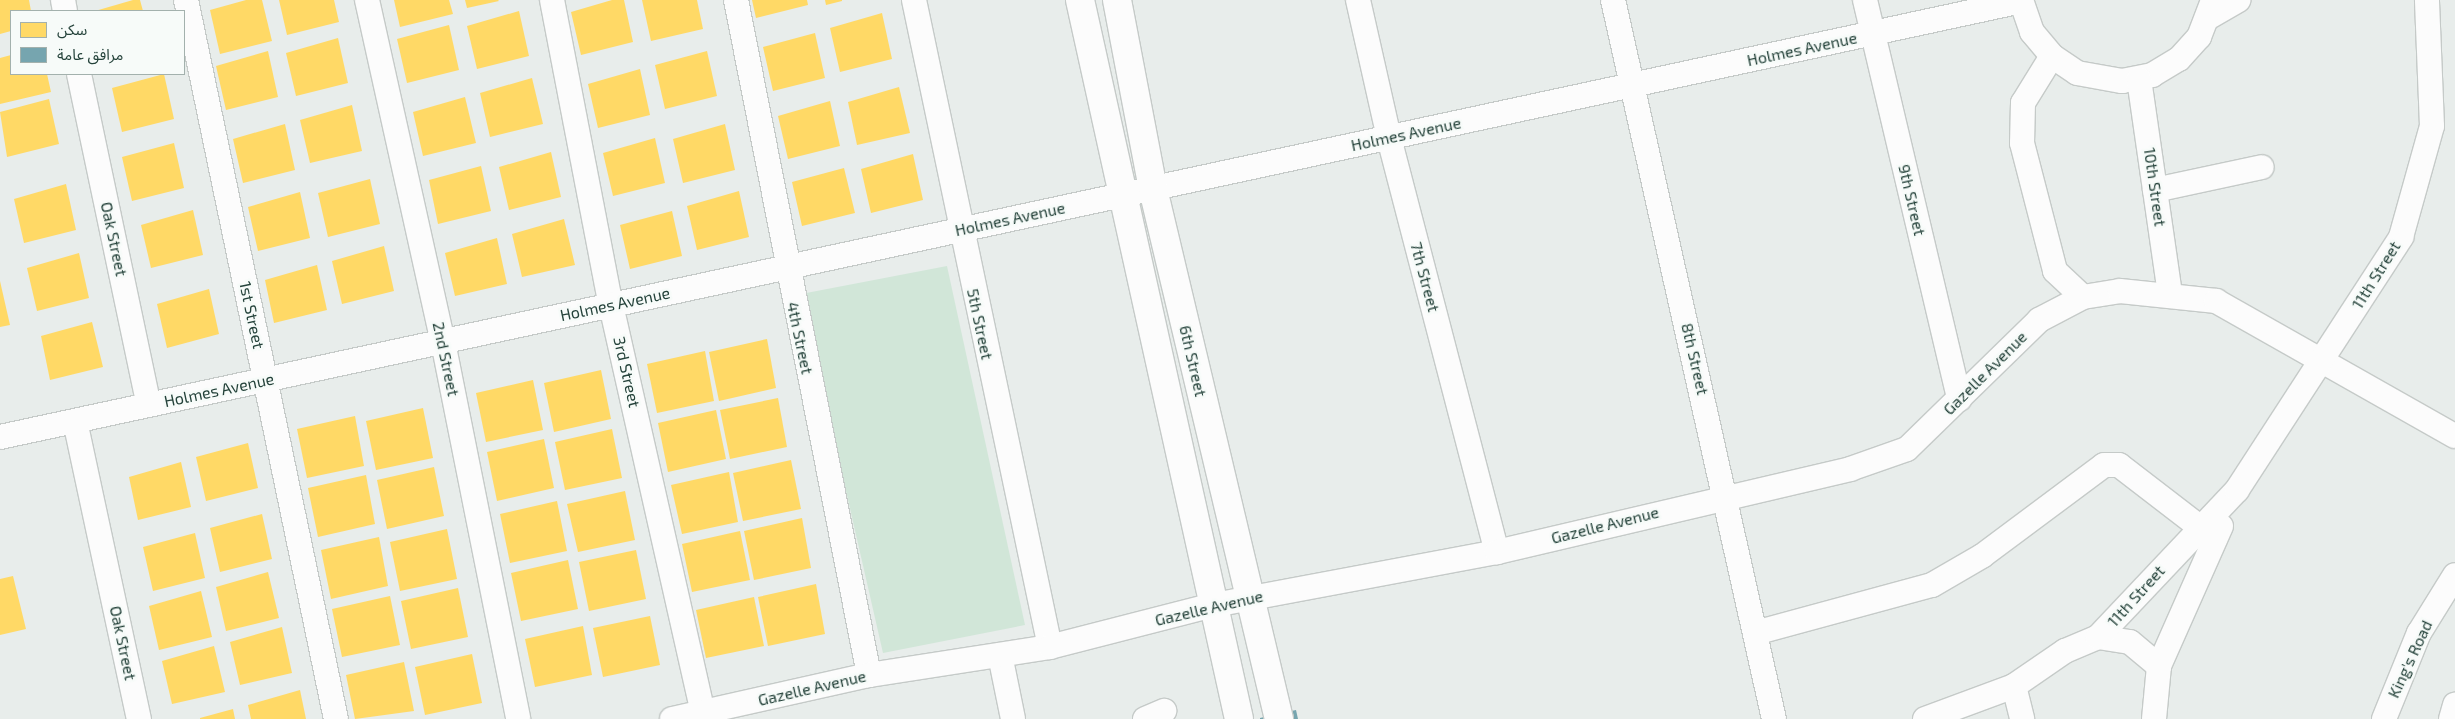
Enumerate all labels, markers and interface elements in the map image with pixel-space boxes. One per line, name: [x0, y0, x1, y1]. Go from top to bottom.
legend: [10, 10, 185, 75]
text: سكن: [57, 20, 87, 38]
street label: Holmes Avenue: [1745, 28, 1859, 70]
text: مرافق عامة: [57, 45, 123, 63]
street label: Holmes Avenue: [1349, 113, 1463, 155]
street label: 10th Street: [2140, 146, 2170, 228]
street label: 9th Street: [1894, 162, 1930, 238]
street label: Holmes Avenue: [953, 198, 1067, 240]
street label: Oak Street: [97, 200, 131, 278]
street label: 11th Street: [2348, 238, 2404, 312]
street label: 7th Street: [1406, 240, 1444, 314]
street label: 1st Street: [235, 279, 269, 351]
street label: Holmes Avenue: [558, 283, 672, 325]
street label: 5th Street: [963, 287, 997, 361]
street label: 4th Street: [783, 300, 817, 376]
street label: 2nd Street: [429, 320, 463, 398]
street label: 8th Street: [1677, 321, 1713, 397]
street label: 6th Street: [1175, 323, 1211, 399]
street label: Gazelle Avenue: [1939, 327, 2031, 419]
street label: 3rd Street: [610, 335, 644, 409]
street label: Holmes Avenue: [162, 369, 276, 411]
street label: Gazelle Avenue: [1549, 502, 1661, 548]
street label: 11th Street: [2103, 561, 2169, 631]
street label: Gazelle Avenue: [1153, 586, 1265, 630]
street label: Oak Street: [106, 604, 140, 682]
street label: King's Road: [2384, 617, 2436, 701]
street label: Gazelle Avenue: [756, 666, 868, 710]

